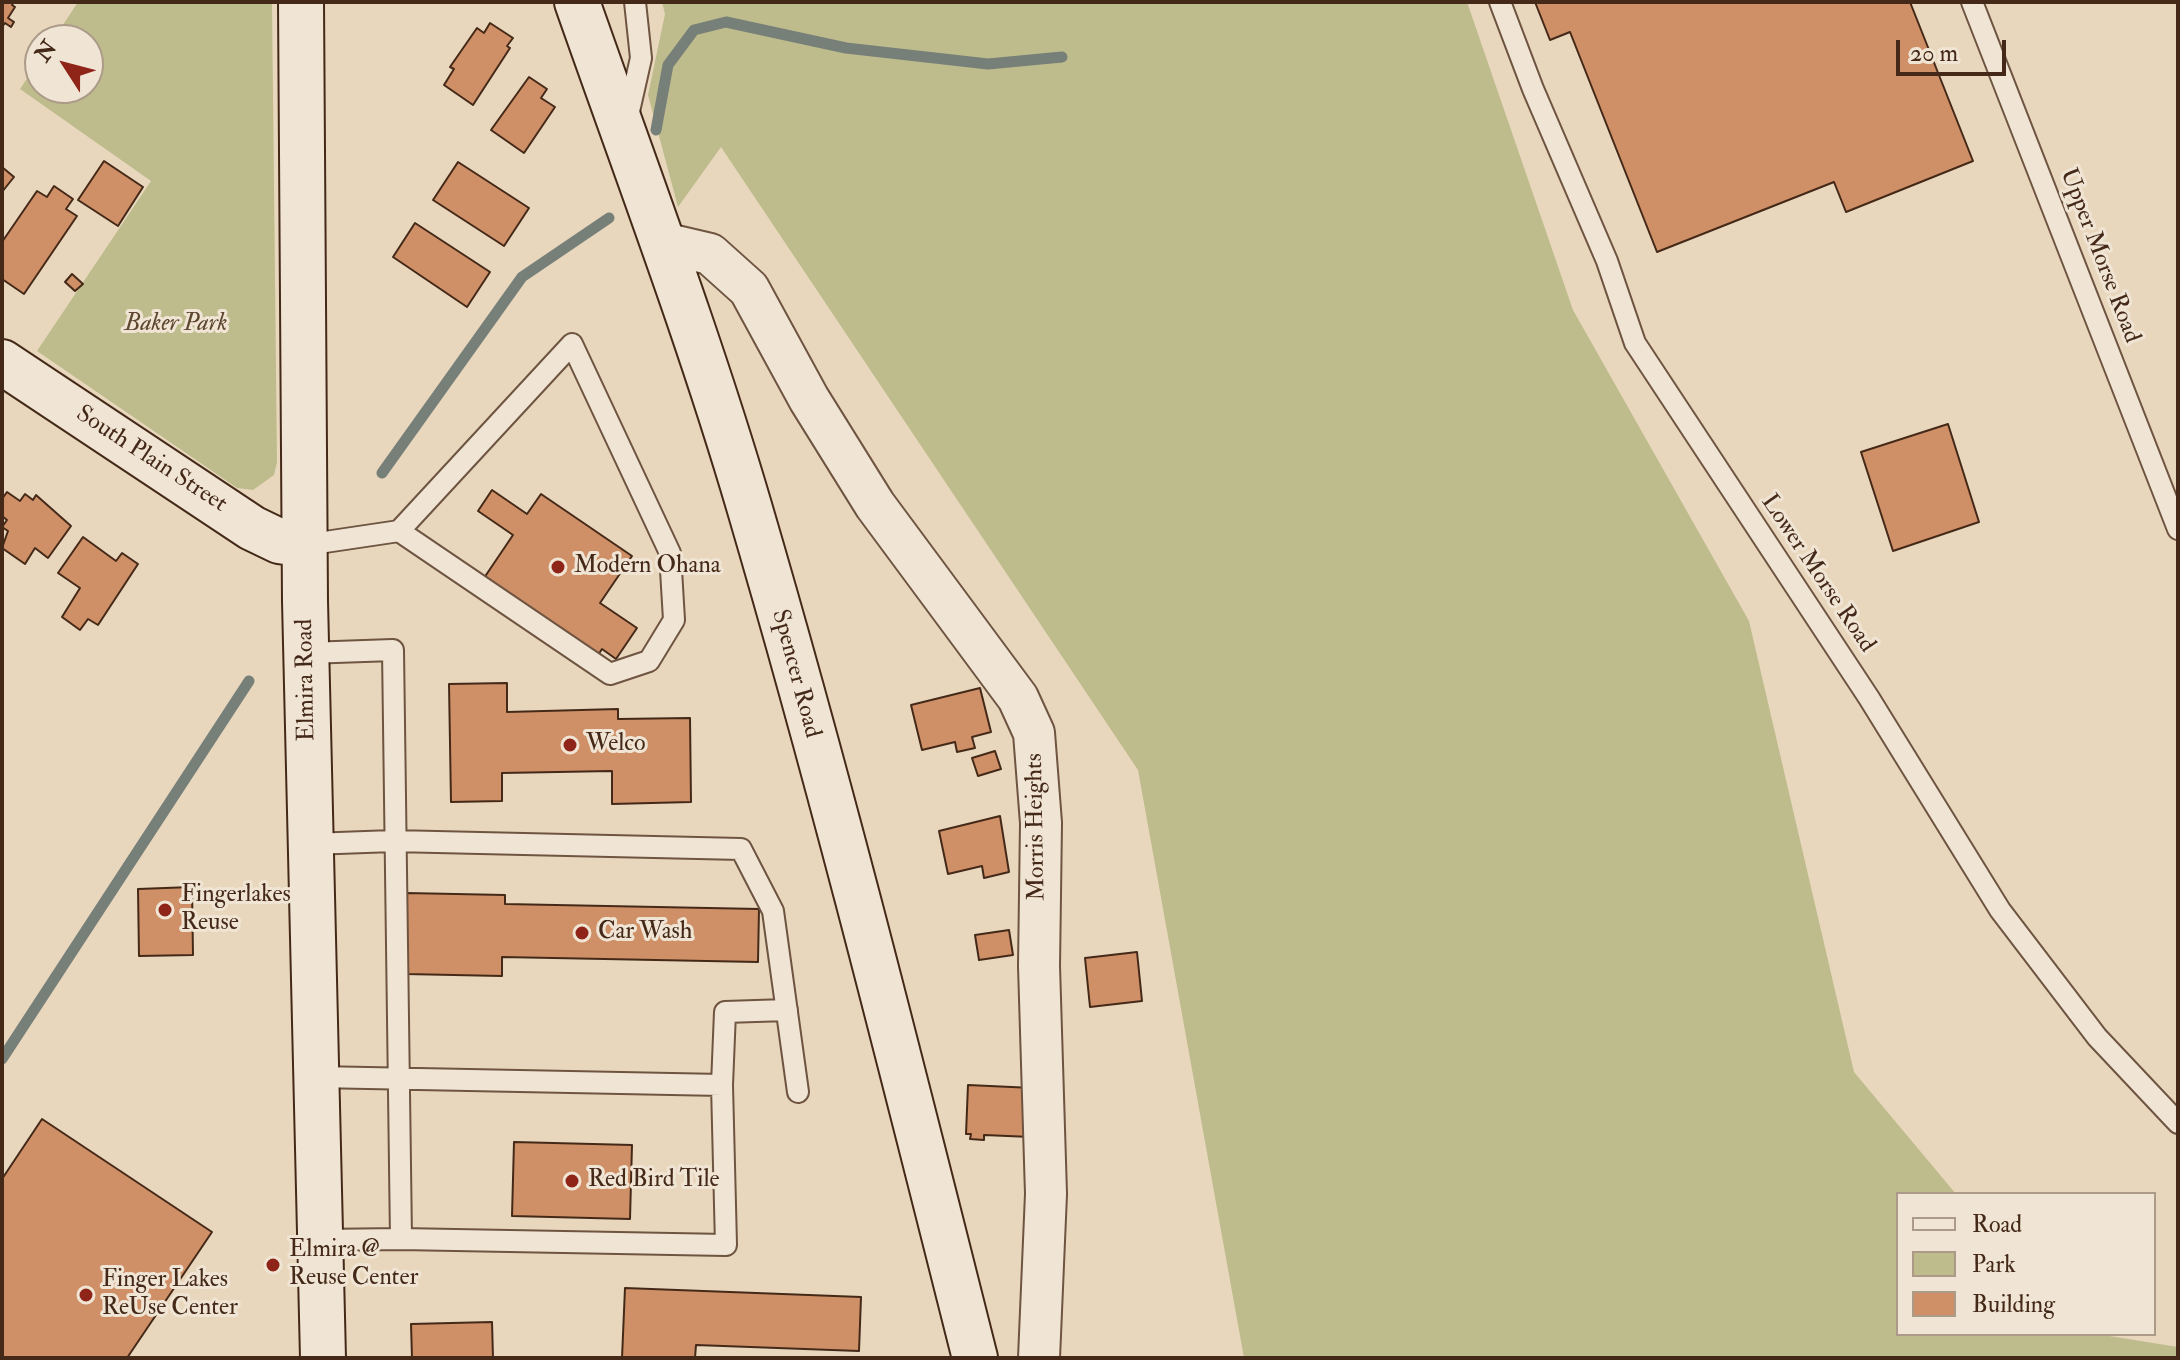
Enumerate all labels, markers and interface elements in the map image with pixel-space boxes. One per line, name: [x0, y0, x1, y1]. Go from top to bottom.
north arrow: [24, 24, 104, 104]
scale bar: [1900, 24, 2010, 74]
text: N: [29, 35, 63, 67]
text: 20 m: [1910, 38, 1958, 69]
street label: Upper Morse Road: [2052, 165, 2146, 347]
park label: Baker Park: [124, 311, 228, 339]
street label: South Plain Street: [70, 400, 232, 520]
street label: Lower Morse Road: [1754, 490, 1880, 658]
place label: Modern Ohana: [574, 553, 721, 581]
marker: Modern Ohana: [549, 558, 567, 576]
street label: Spencer Road: [764, 607, 826, 741]
street label: Elmira Road: [292, 619, 322, 741]
place label: Welco: [586, 731, 645, 759]
marker: Welco: [561, 736, 579, 754]
street label: Morris Heights: [1021, 753, 1053, 901]
place label: Fingerlakes Reuse: [181, 882, 291, 938]
marker: Fingerlakes Reuse: [156, 901, 174, 919]
place label: Car Wash: [598, 919, 692, 947]
marker: Car Wash: [573, 924, 591, 942]
place label: Red Bird Tile: [588, 1167, 720, 1195]
marker: Red Bird Tile: [563, 1172, 581, 1190]
legend: [1896, 1192, 2156, 1336]
text: Road: [1972, 1209, 2022, 1240]
place label: Elmira @ Reuse Center: [289, 1237, 418, 1293]
text: Park: [1972, 1249, 2016, 1280]
marker: Elmira @ Reuse Center: [264, 1256, 282, 1274]
place label: Finger Lakes ReUse Center: [102, 1267, 238, 1323]
marker: Finger Lakes ReUse Center: [77, 1286, 95, 1304]
text: Building: [1972, 1289, 2055, 1320]

